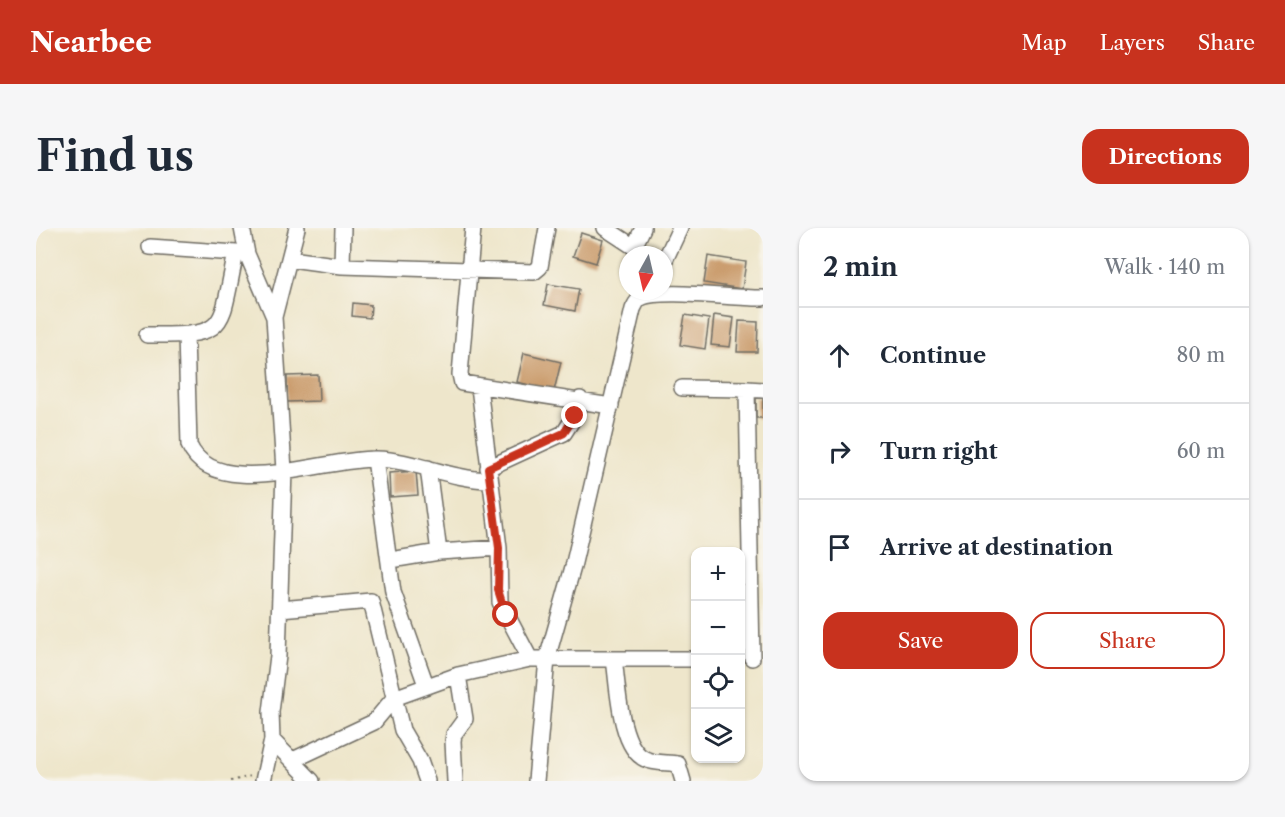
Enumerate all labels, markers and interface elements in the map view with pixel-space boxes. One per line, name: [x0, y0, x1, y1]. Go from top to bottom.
text: Nearbee: [30, 25, 152, 59]
text: Map: [1022, 30, 1067, 55]
text: Layers: [1100, 30, 1165, 55]
text: Share: [1198, 30, 1255, 55]
button: Directions: [1082, 129, 1249, 184]
text: Find us: [36, 130, 194, 182]
north arrow: [619, 246, 673, 300]
text: 2 min: [823, 251, 898, 283]
text: Walk · 140 m: [1104, 255, 1225, 279]
icon: ahead: [823, 339, 856, 372]
text: Continue: [880, 342, 986, 369]
text: 80 m: [1177, 343, 1225, 367]
route end: [561, 402, 587, 428]
icon: right: [823, 435, 856, 468]
text: Turn right: [880, 438, 998, 465]
text: 60 m: [1177, 439, 1225, 463]
icon: arrive: [823, 531, 856, 564]
text: Arrive at destination: [880, 534, 1113, 561]
map controls: [691, 547, 745, 763]
button: +: [691, 547, 745, 601]
route start: [492, 601, 518, 627]
button: −: [691, 601, 745, 655]
button: Save: [823, 612, 1018, 669]
button: Share: [1030, 612, 1225, 669]
button: locate: [691, 655, 745, 709]
button: layers: [691, 709, 745, 763]

